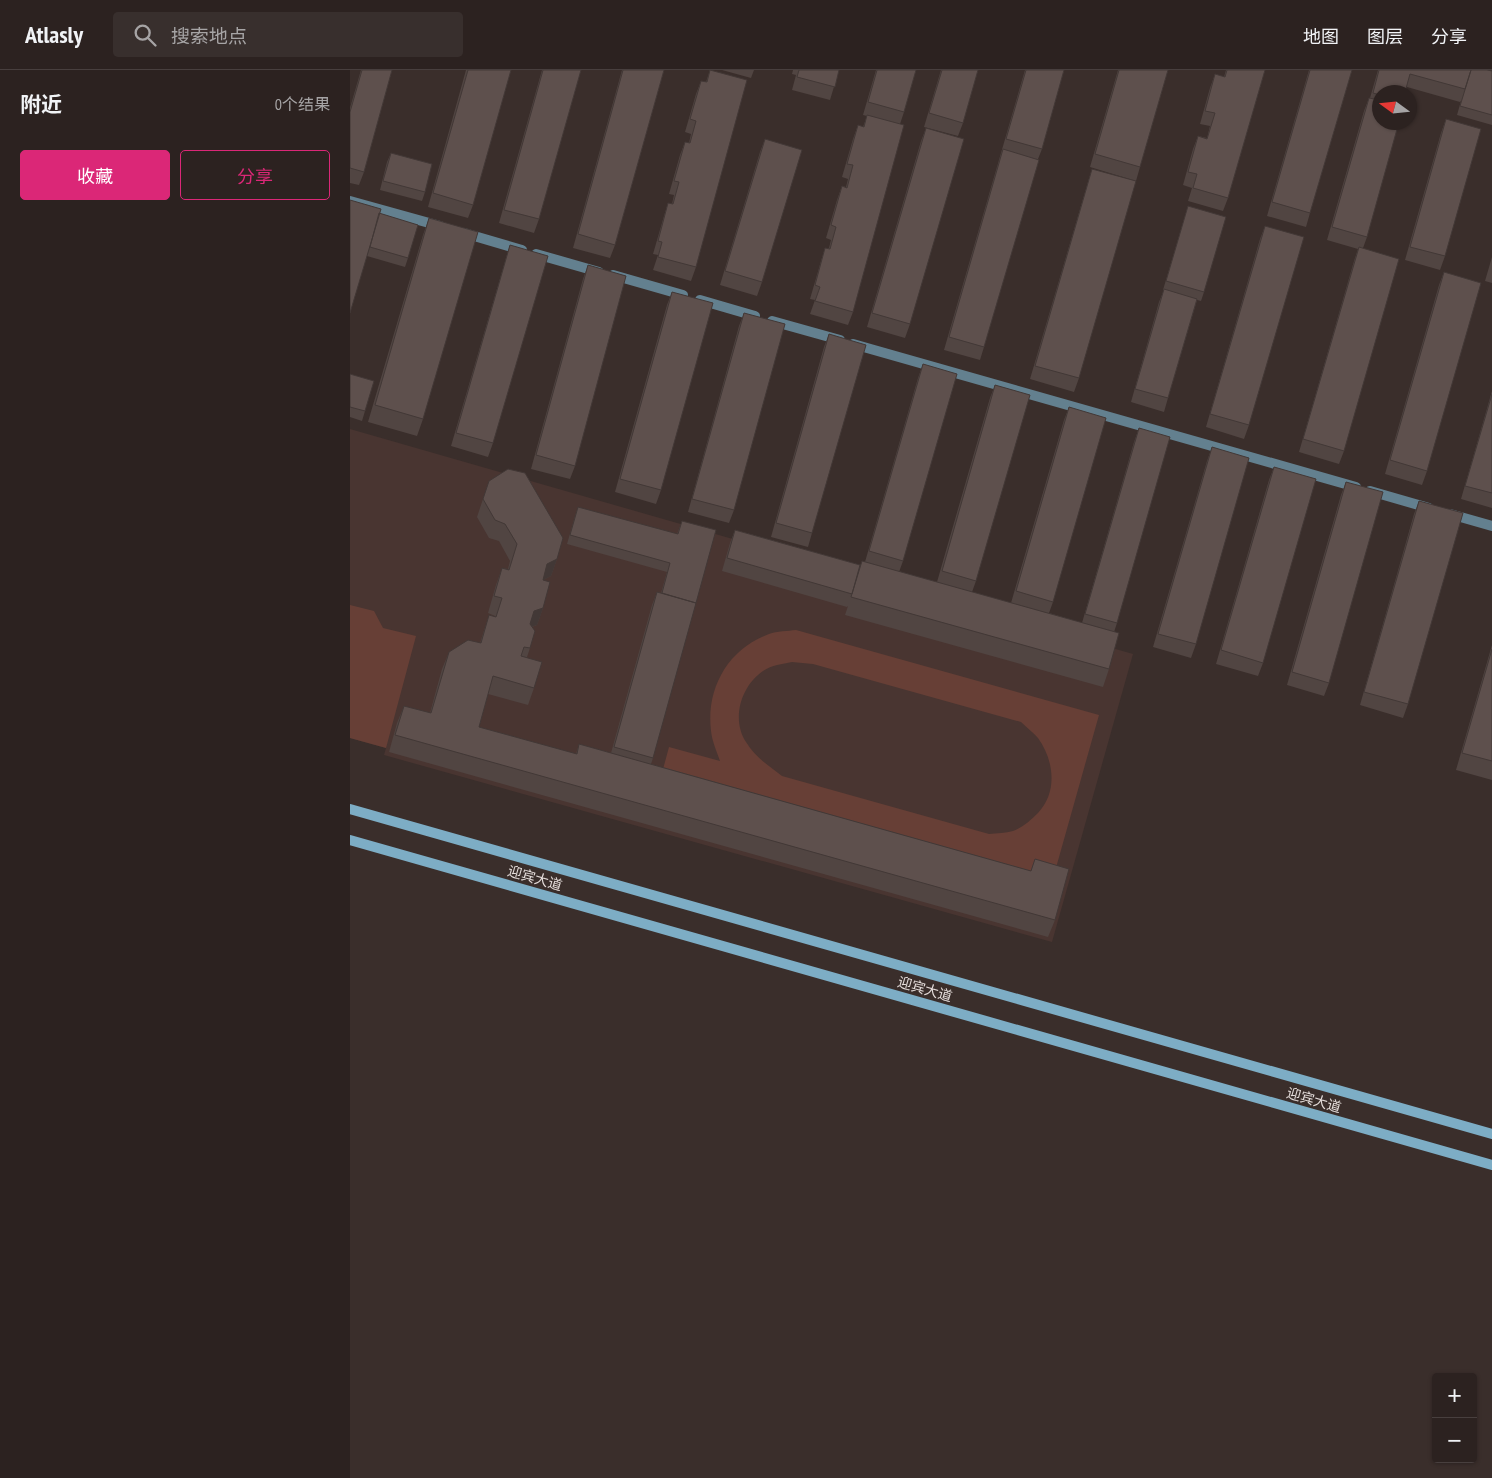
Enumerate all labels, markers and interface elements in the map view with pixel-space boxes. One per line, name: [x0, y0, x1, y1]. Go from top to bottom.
search box: [113, 12, 463, 57]
text: Atlasly: [25, 19, 83, 50]
icon: search: [131, 21, 159, 49]
text: 搜索地点: [171, 24, 247, 48]
text: 地图: [1303, 25, 1339, 48]
text: 图层: [1367, 25, 1403, 48]
text: 分享: [1431, 25, 1467, 48]
north arrow: [1372, 85, 1417, 130]
text: 附近: [20, 91, 62, 118]
text: 0个结果: [275, 94, 330, 114]
button: 收藏: [20, 150, 170, 200]
button: 分享: [180, 150, 330, 200]
street label: 迎宾大道: [506, 862, 564, 894]
street label: 迎宾大道: [896, 973, 954, 1005]
street label: 迎宾大道: [1285, 1084, 1343, 1116]
map controls: [1432, 1373, 1477, 1463]
button: +: [1432, 1373, 1477, 1418]
button: −: [1432, 1418, 1477, 1463]

